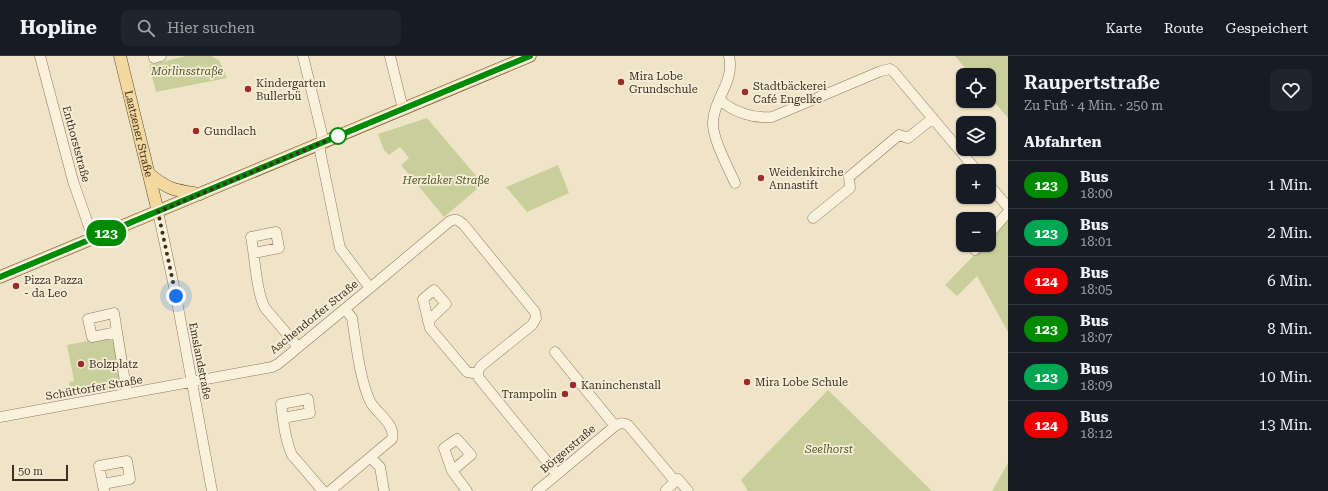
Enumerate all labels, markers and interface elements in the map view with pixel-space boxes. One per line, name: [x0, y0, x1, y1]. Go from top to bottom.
search box: [121, 10, 401, 46]
text: Hopline: [20, 16, 97, 39]
icon: search: [135, 17, 157, 39]
text: Hier suchen: [167, 19, 255, 37]
text: Karte: [1106, 20, 1142, 36]
text: Route: [1164, 20, 1204, 36]
text: Gespeichert: [1226, 20, 1308, 36]
park label: Mörlinsstraße: [150, 65, 224, 78]
map controls: [956, 68, 996, 252]
button: locate: [956, 68, 996, 108]
button: heart: [1270, 69, 1312, 111]
place label: Mira Lobe Grundschule: [629, 70, 698, 96]
text: Raupertstraße: [1024, 71, 1160, 94]
place label: Kindergarten Bullerbü: [256, 77, 326, 103]
marker: Mira Lobe Grundschule: [616, 77, 626, 87]
place label: Stadtbäckerei Café Engelke: [753, 80, 827, 106]
marker: Kindergarten Bullerbü: [243, 84, 253, 94]
marker: Stadtbäckerei Café Engelke: [740, 87, 750, 97]
street label: Laatzener Straße: [122, 89, 156, 178]
text: Zu Fuß · 4 Min. · 250 m: [1024, 98, 1163, 113]
street label: Enthorststraße: [60, 104, 92, 184]
button: layers: [956, 116, 996, 156]
place label: Gundlach: [204, 125, 256, 138]
marker: Gundlach: [191, 126, 201, 136]
unlabelled marker: [329, 127, 347, 145]
text: Abfahrten: [1024, 133, 1102, 151]
button: +: [956, 164, 996, 204]
place label: Weidenkirche Annastift: [769, 166, 843, 192]
text: Bus: [1080, 168, 1108, 186]
marker: Weidenkirche Annastift: [756, 173, 766, 183]
park label: Herzlaker Straße: [402, 174, 490, 187]
text: 1 Min.: [1267, 176, 1312, 194]
text: 123: [1034, 177, 1058, 193]
text: 18:00: [1080, 186, 1112, 201]
button: −: [956, 212, 996, 252]
text: Bus: [1080, 216, 1108, 234]
line badge: 123: [83, 220, 129, 246]
text: 2 Min.: [1267, 224, 1312, 242]
text: 123: [94, 225, 118, 241]
text: 123: [1034, 225, 1058, 241]
text: 18:01: [1080, 234, 1112, 249]
text: Bus: [1080, 264, 1108, 282]
text: 6 Min.: [1267, 272, 1312, 290]
text: 124: [1034, 273, 1058, 289]
place label: Pizza Pazza - da Leo: [24, 274, 83, 300]
street label: Aschendorfer Straße: [267, 278, 361, 356]
marker: Pizza Pazza - da Leo: [11, 281, 21, 291]
text: 18:05: [1080, 282, 1112, 297]
your location: [166, 286, 186, 306]
text: Bus: [1080, 312, 1108, 330]
text: 8 Min.: [1267, 320, 1312, 338]
street label: Emslandstraße: [186, 321, 214, 401]
text: 123: [1034, 321, 1058, 337]
text: 18:07: [1080, 330, 1112, 345]
place label: Bolzplatz: [89, 358, 138, 371]
marker: Bolzplatz: [76, 359, 86, 369]
text: Bus: [1080, 360, 1108, 378]
text: 10 Min.: [1259, 368, 1312, 386]
text: 123: [1034, 369, 1058, 385]
street label: Schüttorfer Straße: [44, 373, 144, 403]
place label: Mira Lobe Schule: [755, 376, 848, 389]
marker: Mira Lobe Schule: [742, 377, 752, 387]
text: 18:09: [1080, 378, 1112, 393]
place label: Kaninchenstall: [581, 379, 662, 392]
marker: Kaninchenstall: [568, 380, 578, 390]
place label: Trampolin: [501, 388, 557, 401]
marker: Trampolin: [560, 389, 570, 399]
text: Bus: [1080, 408, 1108, 426]
text: 13 Min.: [1259, 416, 1312, 434]
text: 124: [1034, 417, 1058, 433]
street label: Börgerstraße: [538, 422, 598, 476]
text: 18:12: [1080, 426, 1112, 441]
park label: Seelhorst: [804, 443, 854, 456]
scale bar: [12, 463, 68, 482]
text: 50 m: [18, 465, 43, 478]

